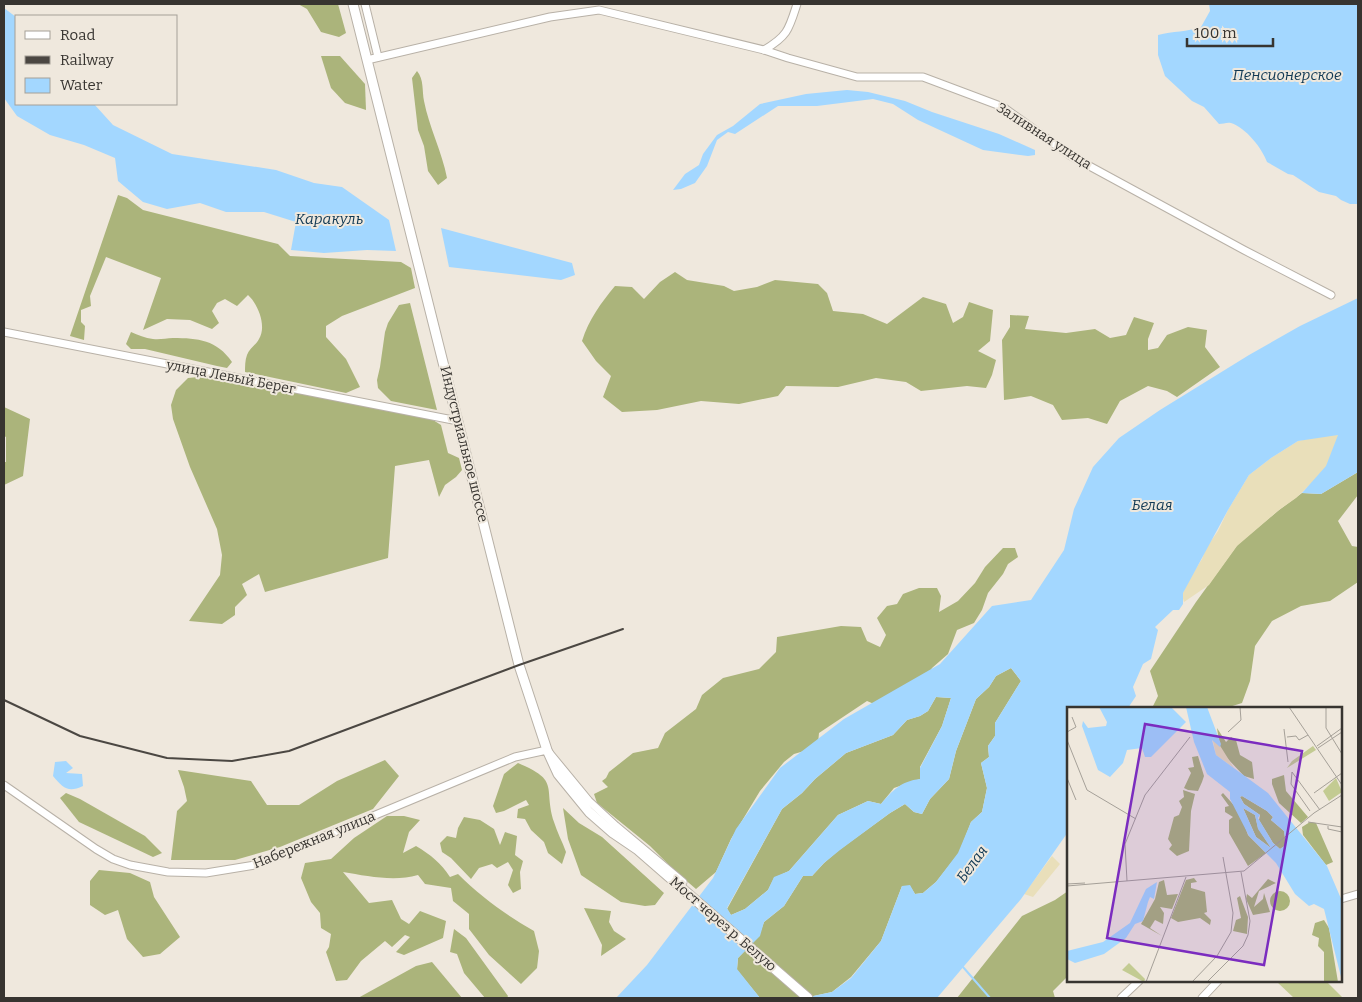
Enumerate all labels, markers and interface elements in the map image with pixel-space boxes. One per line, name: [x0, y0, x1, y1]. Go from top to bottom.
legend: [15, 15, 178, 105]
scale bar: [1187, 15, 1273, 47]
text: 100 m: [1194, 24, 1237, 42]
text: Road: [60, 26, 95, 44]
text: Railway: [60, 51, 114, 69]
water label: Пенсионерское: [1233, 66, 1342, 84]
text: Water: [60, 76, 103, 94]
street label: Заливная улица: [993, 99, 1095, 173]
water label: Каракуль: [295, 210, 363, 228]
street label: улица Левый Берег: [164, 356, 297, 398]
street label: Индустриальное шоссе: [436, 364, 492, 524]
water label: Белая: [1131, 496, 1173, 514]
inset map: [1067, 707, 1342, 982]
street label: Набережная улица: [250, 808, 378, 872]
water label: Белая: [953, 842, 991, 886]
street label: Мост через р. Белую: [666, 873, 780, 975]

